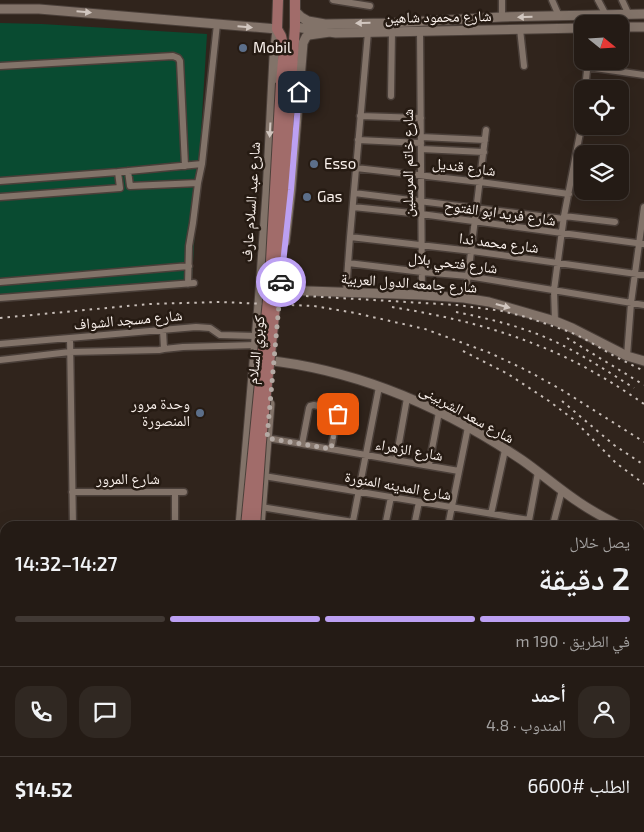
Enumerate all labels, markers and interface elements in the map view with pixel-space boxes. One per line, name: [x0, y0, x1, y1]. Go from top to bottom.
street label: شارع محمود شاهين: [384, 6, 492, 28]
one-way arrow: [76, 9, 92, 17]
one-way arrow: [517, 13, 533, 21]
north arrow: [574, 15, 629, 70]
map controls: [574, 15, 629, 200]
one-way arrow: [355, 19, 371, 27]
one-way arrow: [238, 23, 254, 31]
place label: Mobil: [253, 38, 292, 56]
marker: Mobil: [237, 42, 249, 54]
pin: [278, 71, 320, 113]
icon: home: [285, 78, 313, 106]
button: locate: [574, 80, 629, 135]
street label: شارع خاتم المرسلين: [398, 109, 418, 217]
one-way arrow: [266, 123, 274, 139]
street label: شارع عبد السلام عارف: [237, 141, 265, 263]
button: layers: [574, 145, 629, 200]
street label: شارع قنديل: [431, 153, 497, 181]
place label: Esso: [324, 154, 356, 172]
marker: Esso: [308, 158, 320, 170]
place label: Gas: [317, 187, 342, 205]
marker: Gas: [301, 191, 313, 203]
street label: شارع فريد ابو الفتوح: [443, 195, 557, 231]
street label: شارع محمد ندا: [458, 228, 540, 258]
street label: شارع فتحي بلال: [407, 248, 499, 280]
courier: [256, 257, 306, 307]
icon: car: [267, 268, 295, 296]
street label: شارع جامعه الدول العربية: [340, 268, 478, 298]
one-way arrow: [496, 302, 511, 310]
street label: شارع مسجد الشواف: [73, 305, 183, 335]
street label: كوبري السلام: [242, 315, 271, 386]
street label: شارع سعد الشربينى: [416, 380, 518, 448]
pin: [317, 393, 359, 435]
place label: وحدة مرور المنصورة: [130, 394, 190, 430]
icon: bag: [324, 400, 352, 428]
marker: وحدة مرور المنصورة: [194, 407, 206, 419]
street label: شارع الزهراء: [374, 434, 445, 466]
street label: شارع المدينه المنورة: [343, 467, 453, 505]
street label: شارع المرور: [95, 469, 160, 489]
text: يصل خلال: [570, 532, 630, 551]
text: 14:27–14:32: [15, 552, 117, 575]
text: 2 دقيقة: [538, 558, 630, 596]
text: في الطريق · 190 m: [516, 631, 630, 650]
text: أحمد: [531, 683, 566, 706]
button: phone: [15, 686, 67, 738]
button: chat: [79, 686, 131, 738]
button: person: [578, 686, 630, 738]
text: المندوب · 4.8: [486, 715, 566, 734]
text: الطلب #6600: [527, 774, 630, 797]
text: $14.52: [15, 778, 73, 801]

